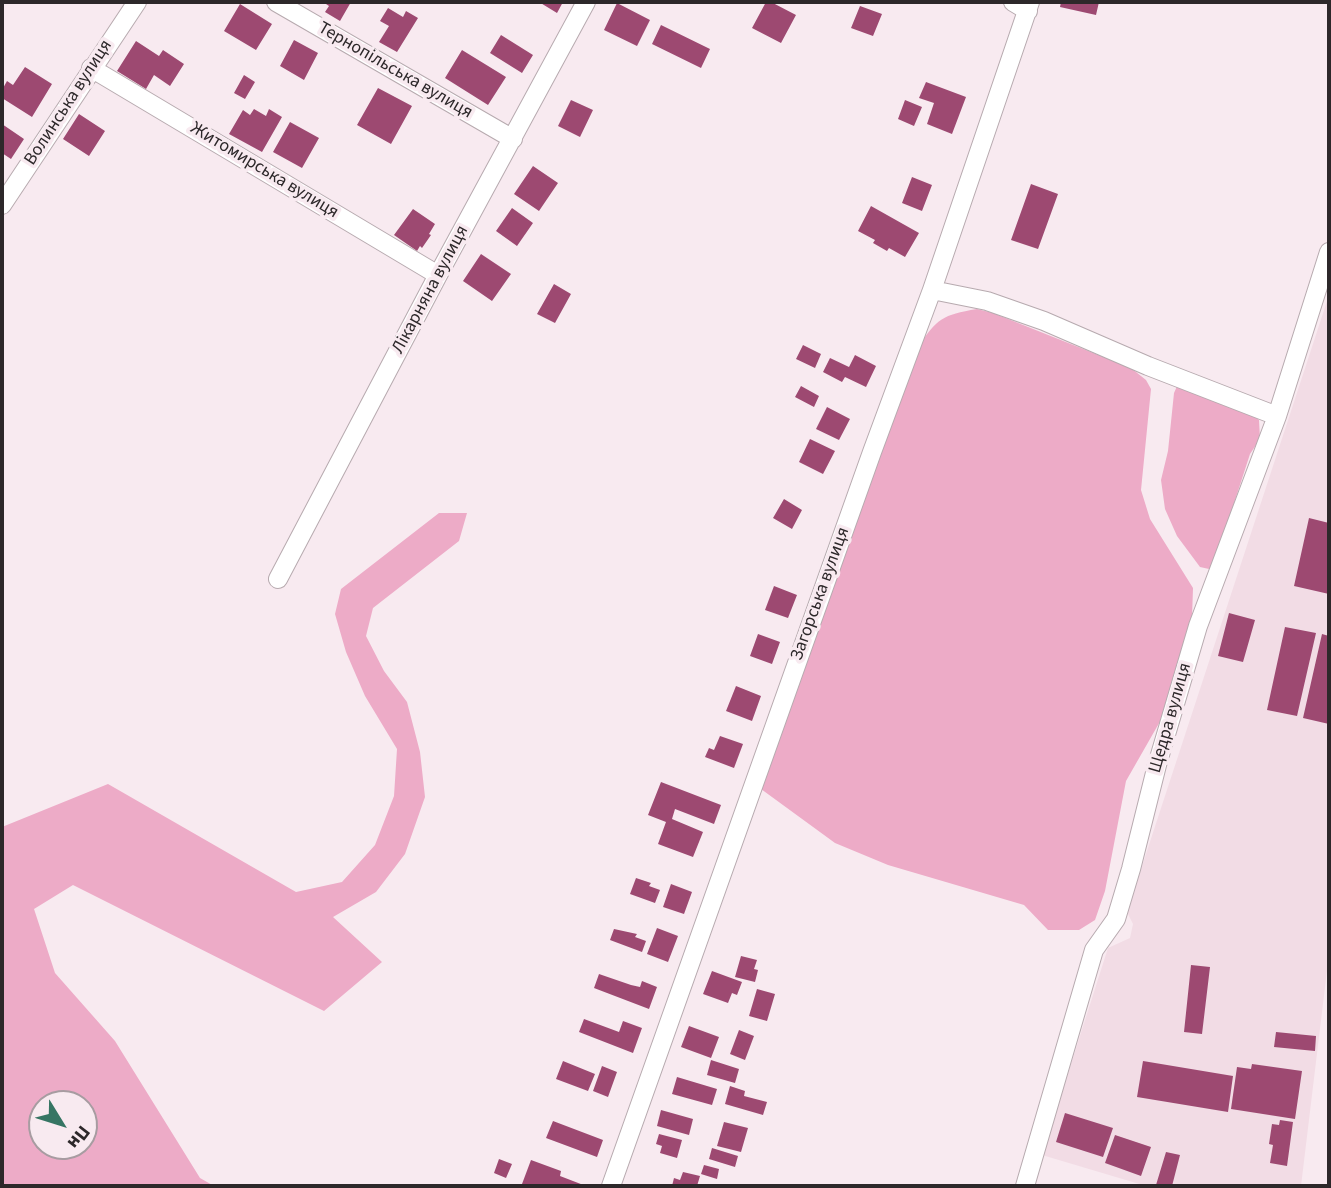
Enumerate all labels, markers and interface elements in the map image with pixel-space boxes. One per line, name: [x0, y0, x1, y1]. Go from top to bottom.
street label: Тернопільська вулиця: [314, 18, 476, 124]
street label: Волинська вулиця: [20, 36, 118, 170]
street label: Житомирська вулиця: [186, 118, 342, 224]
street label: Лікарняна вулиця: [388, 222, 474, 358]
street label: Загорська вулиця: [787, 524, 855, 664]
street label: Щедра вулиця: [1145, 660, 1197, 776]
north arrow: [28, 1090, 98, 1160]
text: Пн: [60, 1119, 96, 1155]

